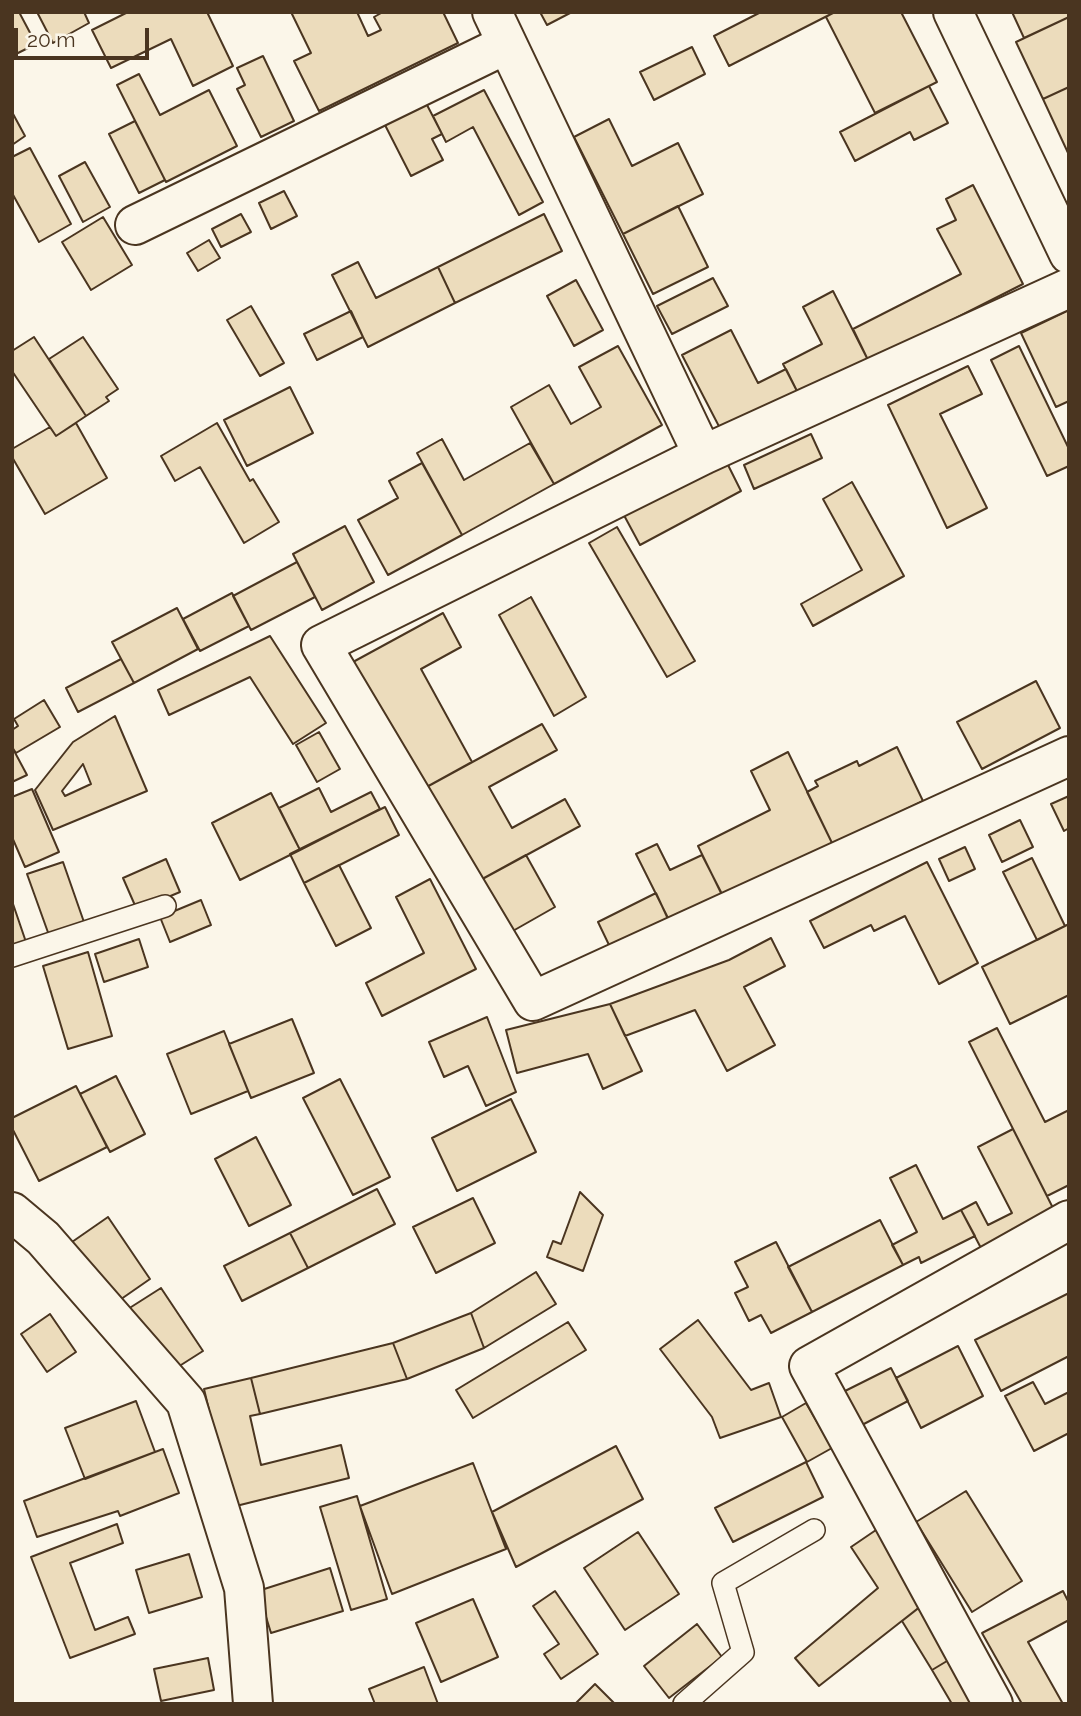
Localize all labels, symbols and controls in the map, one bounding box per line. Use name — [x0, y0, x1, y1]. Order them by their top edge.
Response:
scale bar — [18, 14, 152, 58]
text: 20 m — [27, 27, 75, 52]

